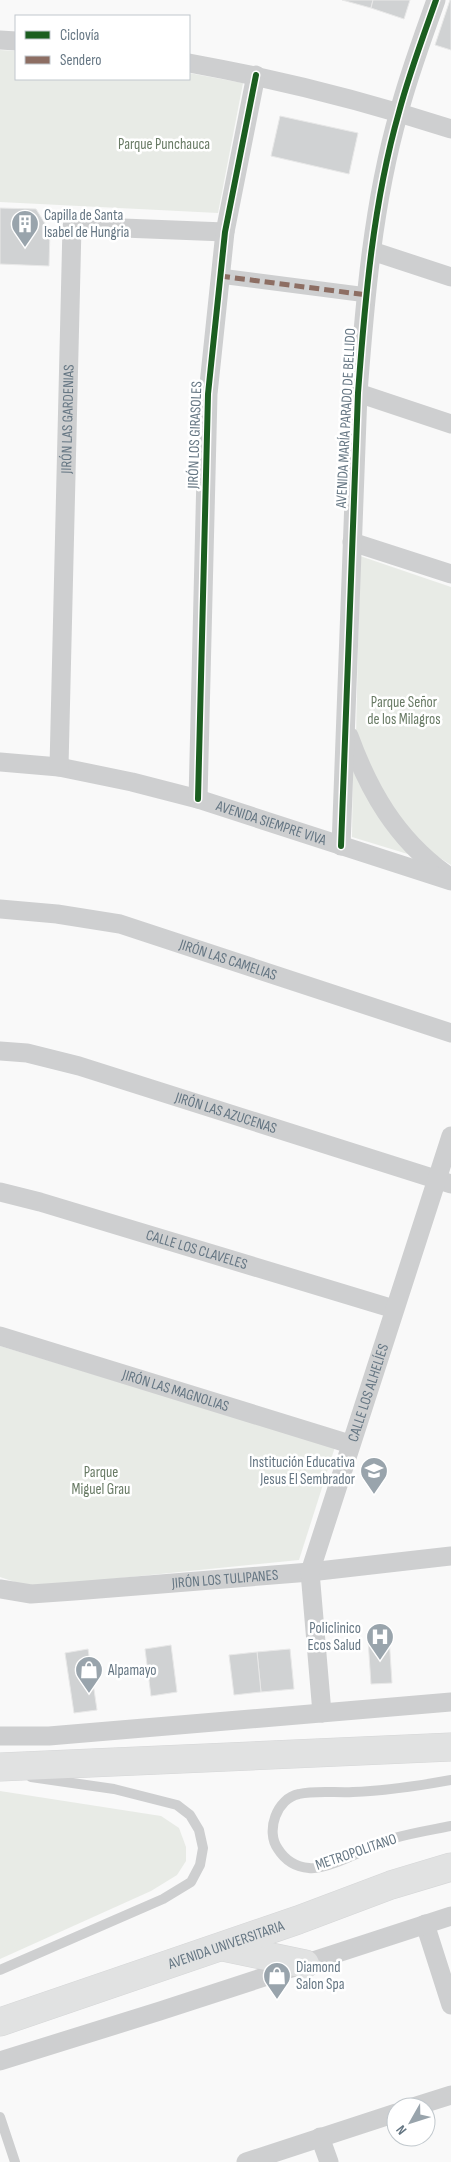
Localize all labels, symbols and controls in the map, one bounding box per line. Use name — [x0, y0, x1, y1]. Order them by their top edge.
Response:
legend — [15, 15, 190, 80]
text: Ciclovía — [60, 26, 100, 45]
text: Sendero — [60, 51, 101, 70]
park label: Parque Punchauca — [118, 135, 210, 154]
place label: Capilla de Santa Isabel de Hungria — [44, 206, 130, 242]
building icon: Capilla de Santa Isabel de Hungria — [10, 209, 40, 248]
street label: AVENIDA MARÍA PARADO DE BELLIDO — [332, 328, 360, 509]
street label: JIRÓN LAS GARDENIAS — [57, 364, 78, 475]
street label: JIRÓN LOS GIRASOLES — [184, 381, 206, 490]
park label: Parque Señor de los Milagros — [367, 693, 441, 729]
street label: AVENIDA SIEMPRE VIVA — [213, 796, 329, 850]
street label: JIRÓN LAS CAMELIAS — [176, 934, 279, 985]
street label: JIRÓN LAS AZUCENAS — [172, 1087, 279, 1138]
street label: CALLE LOS CLAVELES — [144, 1225, 250, 1274]
street label: CALLE LOS ALHELÍES — [343, 1341, 393, 1444]
street label: JIRÓN LAS MAGNOLIAS — [119, 1365, 231, 1416]
place label: Institución Educativa Jesus El Sembrador — [249, 1453, 356, 1489]
school or university icon: Institución Educativa Jesus El Sembrador — [359, 1456, 389, 1495]
park label: Parque Miguel Grau — [72, 1463, 130, 1499]
street label: JIRÓN LOS TULIPANES — [170, 1565, 279, 1593]
place label: Policlinico Ecos Salud — [307, 1619, 361, 1655]
hospital icon: Policlinico Ecos Salud — [365, 1622, 395, 1661]
shop icon: Alpamayo — [74, 1655, 104, 1694]
place label: Alpamayo — [107, 1661, 157, 1680]
street label: METROPOLITANO — [313, 1829, 399, 1875]
street label: AVENIDA UNIVERSITARIA — [165, 1916, 287, 1974]
place label: Diamond Salon Spa — [296, 1958, 345, 1994]
shop icon: Diamond Salon Spa — [262, 1961, 292, 2000]
north arrow — [386, 2097, 436, 2147]
text: N — [392, 2122, 410, 2138]

